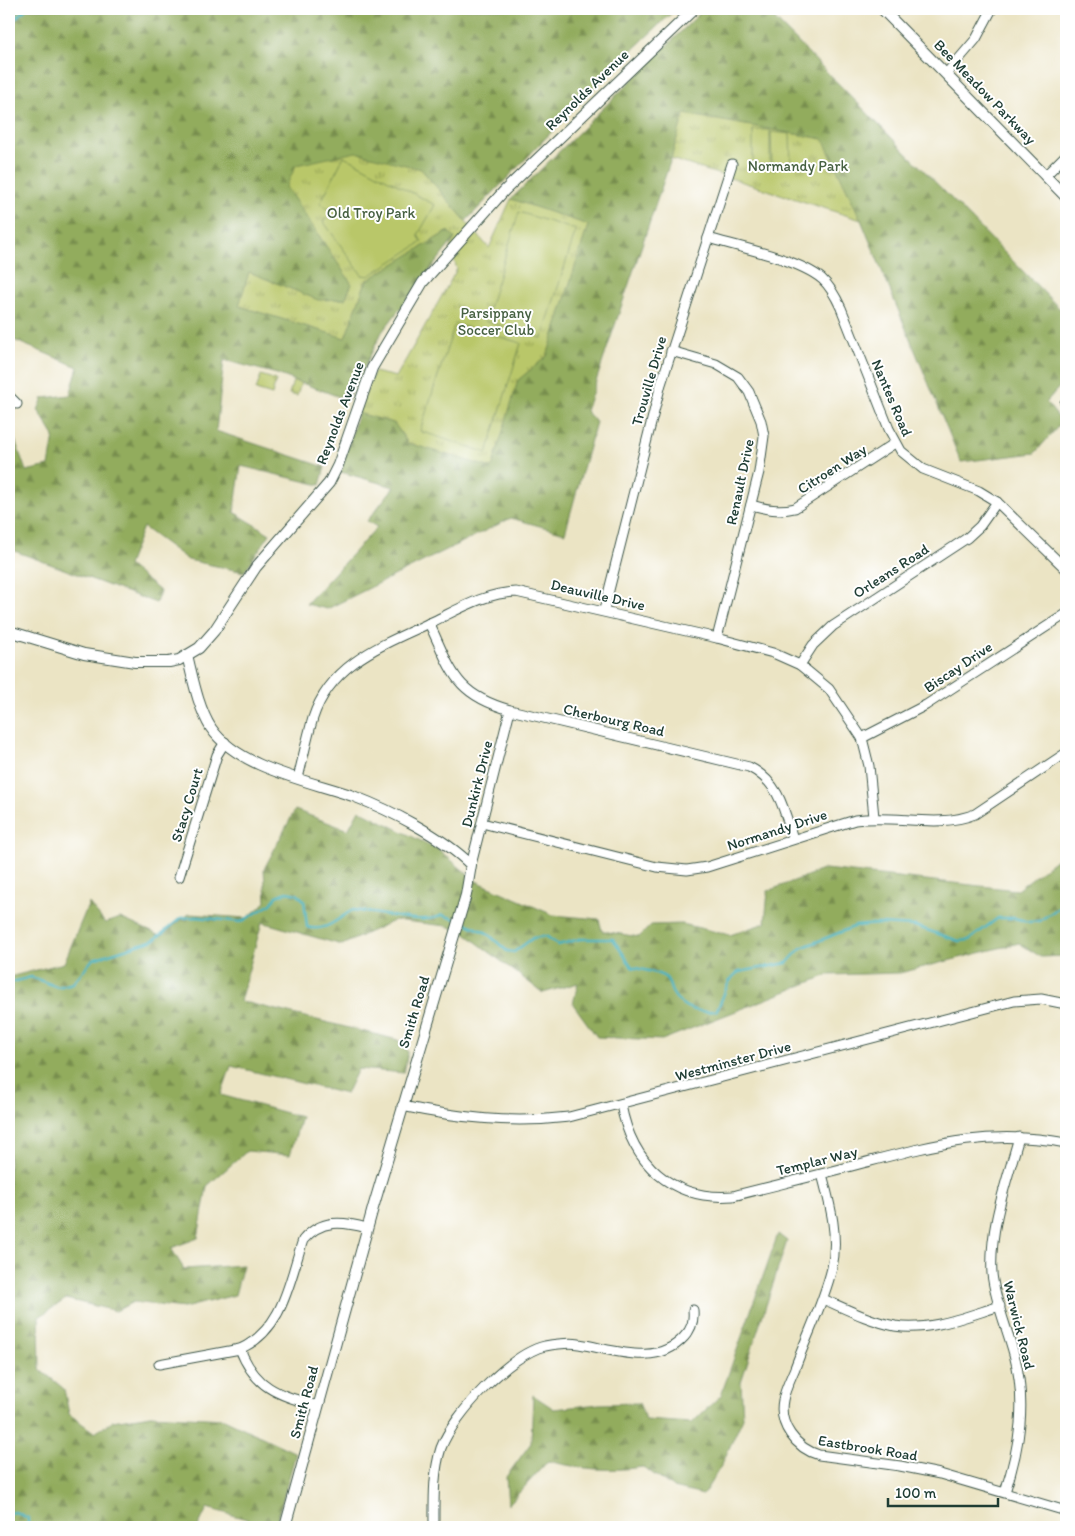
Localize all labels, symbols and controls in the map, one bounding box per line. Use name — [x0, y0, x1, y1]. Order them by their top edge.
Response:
street label: Bee Meadow Parkway — [930, 36, 1040, 148]
street label: Reynolds Avenue — [542, 46, 632, 134]
park label: Normandy Park — [748, 157, 848, 175]
park label: Old Troy Park — [327, 204, 415, 222]
park label: Parsippany Soccer Club — [458, 304, 534, 339]
street label: Trouville Drive — [628, 334, 670, 428]
street label: Nantes Road — [868, 357, 917, 440]
street label: Reynolds Avenue — [312, 359, 368, 467]
street label: Renault Drive — [722, 437, 758, 527]
street label: Citroen Way — [794, 440, 870, 498]
street label: Orleans Road — [850, 540, 932, 602]
street label: Deauville Drive — [549, 575, 647, 615]
street label: Biscay Drive — [920, 638, 996, 696]
street label: Cherbourg Road — [562, 700, 666, 740]
street label: Dunkirk Drive — [458, 739, 496, 829]
street label: Stacy Court — [167, 765, 207, 844]
street label: Normandy Drive — [725, 805, 829, 855]
street label: Smith Road — [394, 973, 434, 1050]
street label: Westminster Drive — [673, 1037, 793, 1085]
street label: Templar Way — [775, 1142, 859, 1180]
street label: Warwick Road — [999, 1279, 1039, 1371]
street label: Smith Road — [286, 1363, 323, 1440]
street label: Eastbrook Road — [817, 1431, 919, 1465]
scale bar — [888, 1476, 998, 1508]
text: 100 m — [895, 1484, 937, 1502]

